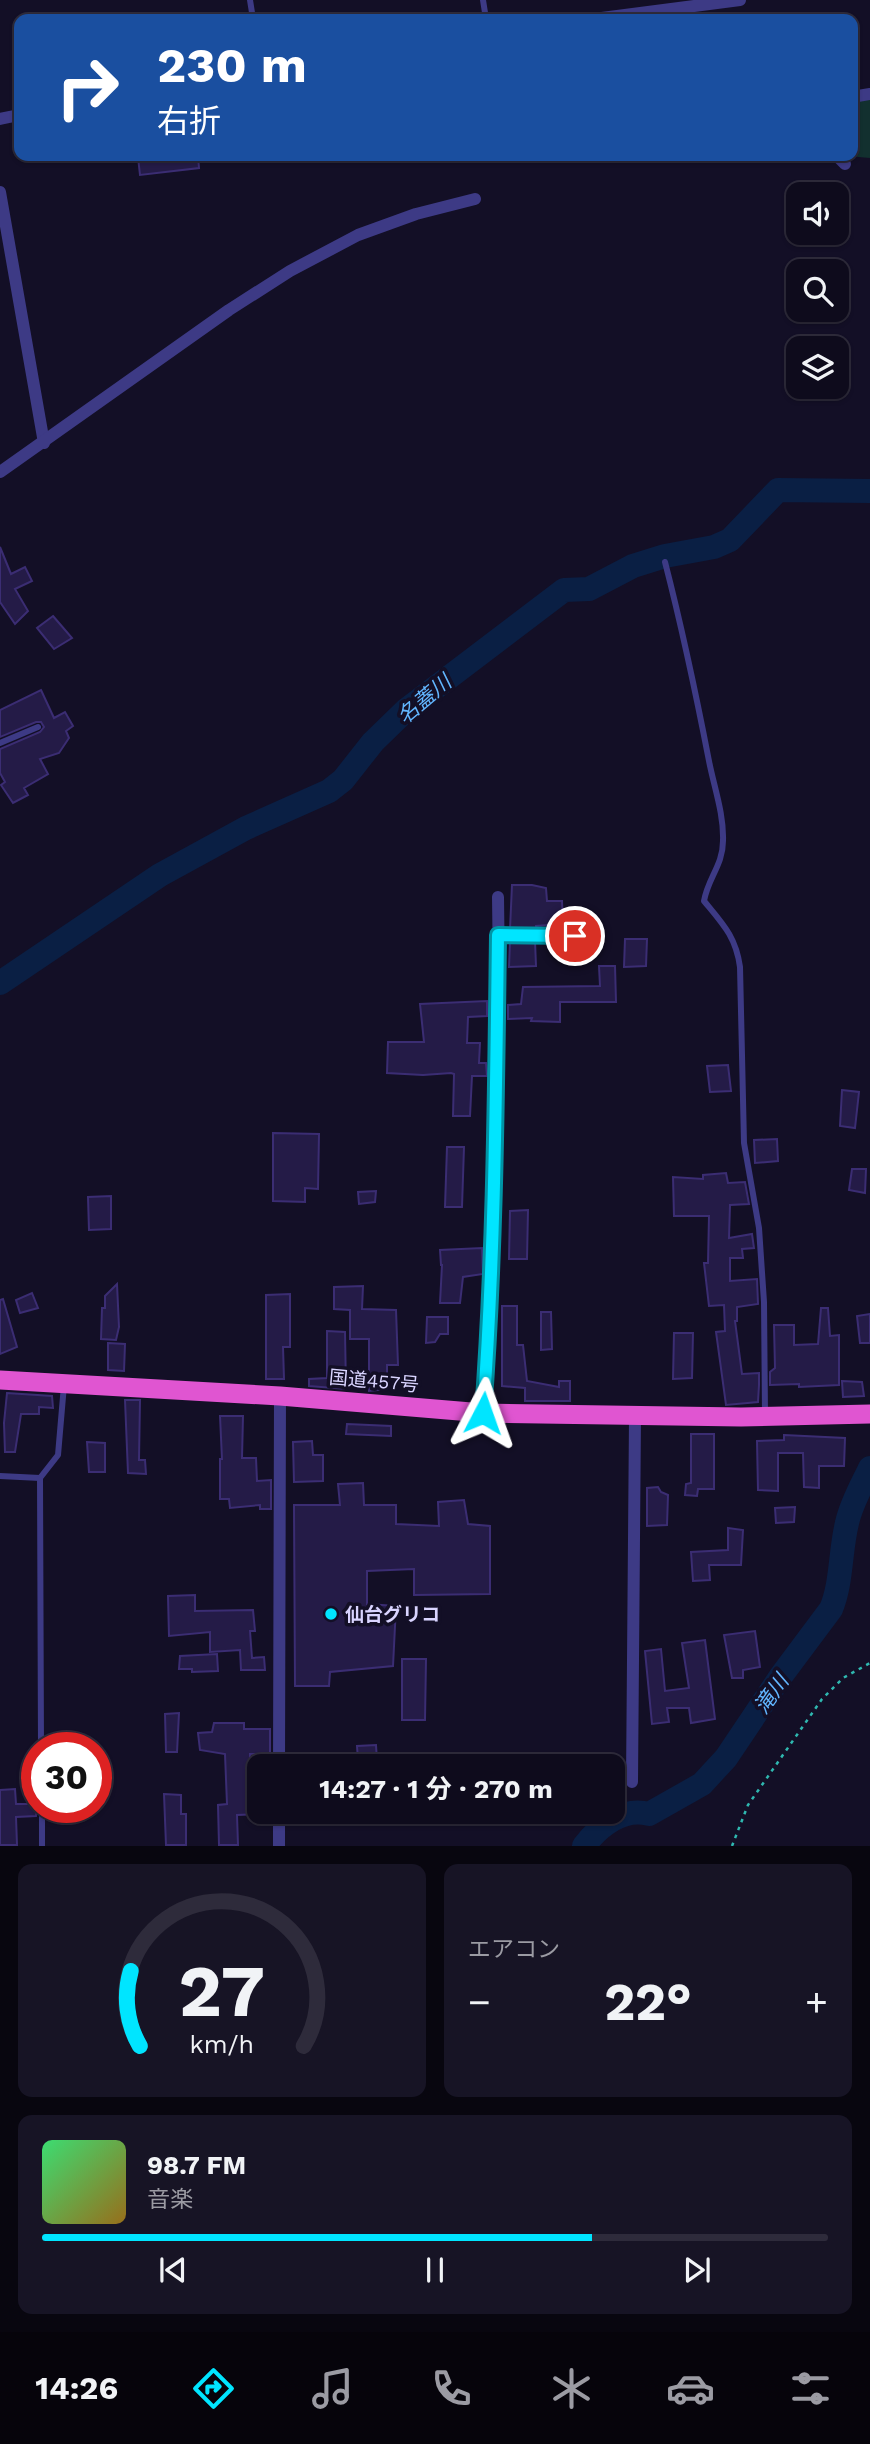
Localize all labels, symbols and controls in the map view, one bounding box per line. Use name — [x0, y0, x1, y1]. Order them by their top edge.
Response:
text: 230 m — [157, 36, 307, 94]
icon: right — [42, 42, 133, 133]
text: 右折 — [157, 102, 221, 140]
map controls — [786, 182, 849, 399]
button: sound — [786, 182, 849, 245]
button: search — [786, 259, 849, 322]
button: layers — [786, 336, 849, 399]
water label: 名蓋川 — [392, 668, 458, 729]
pin — [545, 906, 605, 966]
icon: arrive — [556, 917, 594, 955]
street label: 国道457号 — [328, 1366, 420, 1396]
position arrow — [446, 1376, 520, 1450]
place label: 仙台グリコ — [345, 1603, 440, 1626]
marker: 仙台グリコ — [323, 1606, 339, 1622]
water label: 滝川 — [749, 1668, 794, 1718]
speed limit sign: 30 — [21, 1732, 112, 1823]
text: 14:27 · 1 分 · 270 m — [319, 1774, 553, 1804]
text: エアコン — [468, 1936, 560, 1963]
text: 27 — [179, 1949, 265, 2035]
text: 22° — [604, 1972, 692, 2033]
text: − — [468, 1980, 491, 2024]
text: + — [805, 1980, 828, 2024]
text: km/h — [190, 2030, 254, 2059]
text: 98.7 FM — [147, 2150, 246, 2180]
text: 音楽 — [147, 2186, 193, 2213]
icon: previous — [154, 2251, 192, 2289]
icon: pause — [416, 2251, 454, 2289]
icon: next — [678, 2251, 716, 2289]
icon: directions — [189, 2364, 238, 2413]
icon: music — [308, 2364, 357, 2413]
icon: phone — [427, 2364, 476, 2413]
icon: climate — [547, 2364, 596, 2413]
icon: car — [666, 2364, 715, 2413]
icon: filters — [786, 2364, 835, 2413]
text: 14:26 — [35, 2369, 118, 2407]

